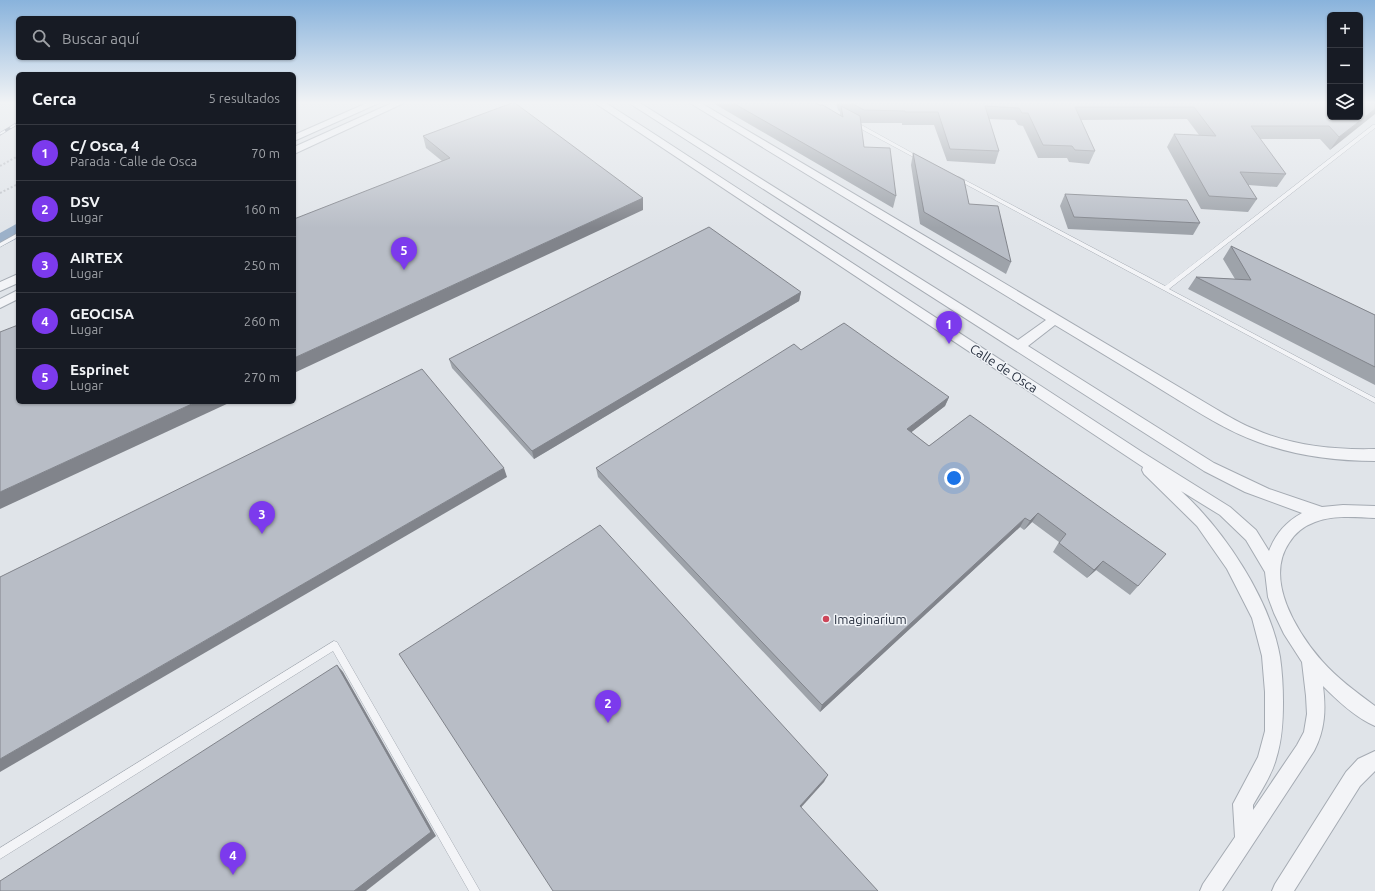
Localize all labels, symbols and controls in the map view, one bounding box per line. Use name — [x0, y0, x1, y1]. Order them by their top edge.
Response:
map controls — [1327, 12, 1363, 120]
button: + — [1327, 12, 1363, 48]
search box — [16, 16, 296, 60]
icon: search — [30, 27, 52, 49]
text: Buscar aquí — [62, 30, 139, 47]
button: − — [1327, 48, 1363, 84]
button: layers — [1327, 84, 1363, 120]
text: Cerca — [32, 89, 77, 108]
text: 5 resultados — [209, 91, 280, 105]
text: C/ Osca, 4 — [70, 137, 139, 154]
text: 1 — [41, 146, 49, 160]
text: 70 m — [251, 146, 280, 160]
text: Parada · Calle de Osca — [70, 154, 197, 168]
text: DSV — [70, 193, 100, 210]
text: 2 — [41, 202, 49, 216]
text: 160 m — [244, 202, 280, 216]
text: Lugar — [70, 210, 103, 224]
pin: 5 — [391, 237, 417, 270]
text: AIRTEX — [70, 249, 123, 266]
text: 3 — [41, 258, 49, 272]
text: 250 m — [244, 258, 280, 272]
text: Lugar — [70, 266, 103, 280]
text: GEOCISA — [70, 305, 134, 322]
pin: 1 — [936, 311, 962, 344]
text: 4 — [41, 314, 49, 328]
text: 260 m — [244, 314, 280, 328]
text: Lugar — [70, 322, 103, 336]
street label: Calle de Osca — [968, 341, 1040, 395]
text: Esprinet — [70, 361, 129, 378]
text: 5 — [41, 370, 49, 384]
text: 270 m — [244, 370, 280, 384]
text: Lugar — [70, 378, 103, 392]
your location — [944, 468, 964, 488]
pin: 3 — [249, 501, 275, 534]
place label: Imaginarium — [834, 612, 907, 626]
marker: Imaginarium — [821, 614, 831, 624]
pin: 2 — [595, 690, 621, 723]
pin: 4 — [220, 842, 246, 875]

